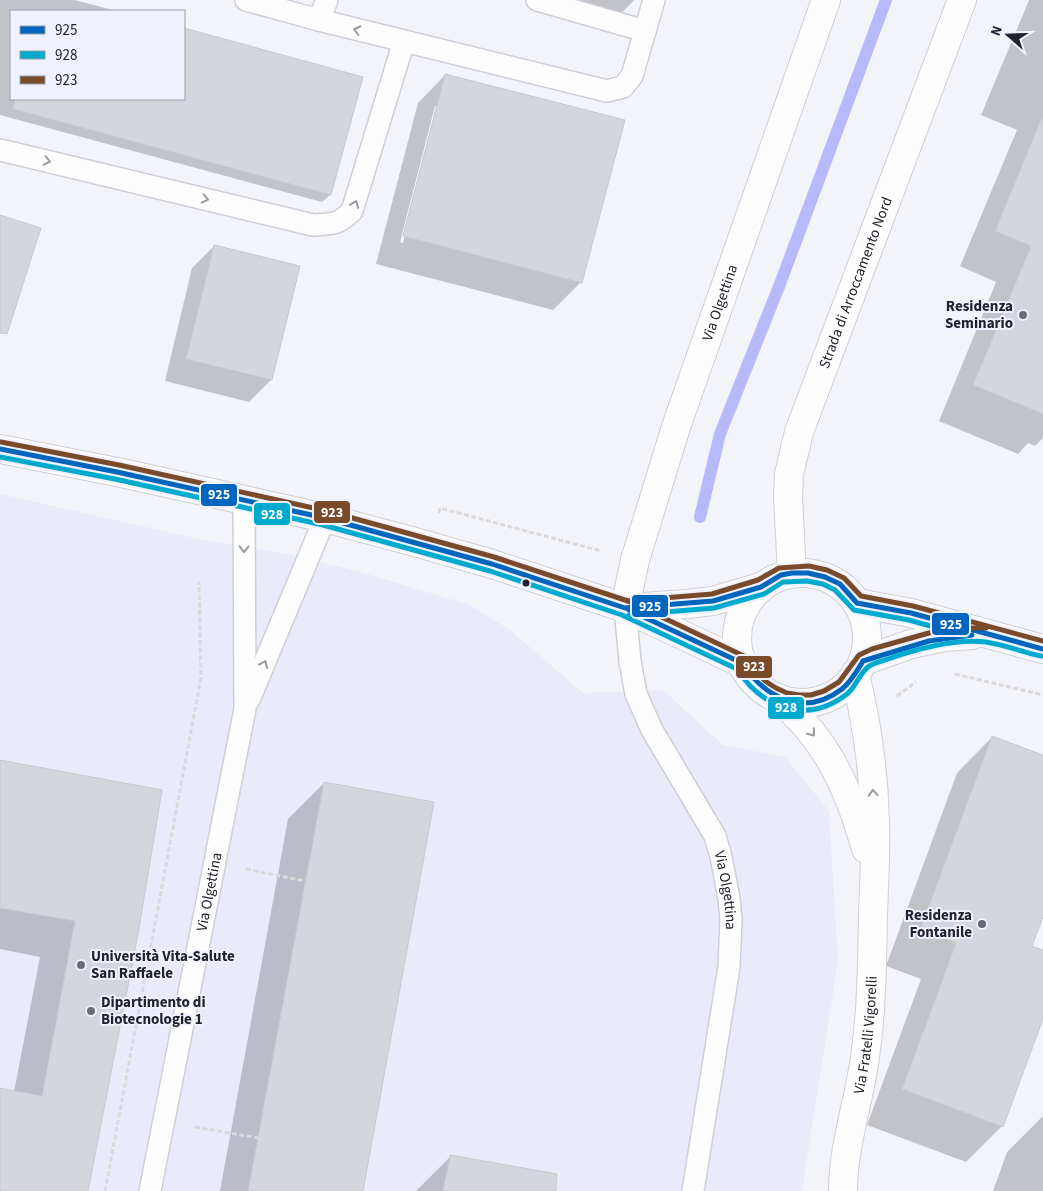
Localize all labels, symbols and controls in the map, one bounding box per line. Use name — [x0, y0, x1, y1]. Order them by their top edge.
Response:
legend — [10, 10, 185, 100]
north arrow — [983, 10, 1033, 60]
text: 925 — [55, 20, 77, 41]
text: N — [986, 23, 1008, 39]
one-way arrow — [353, 25, 361, 35]
text: 928 — [55, 45, 77, 66]
text: 923 — [55, 70, 77, 91]
one-way arrow — [43, 155, 52, 166]
one-way arrow — [201, 193, 210, 204]
street label: Strada di Arroccamento Nord — [814, 194, 898, 372]
one-way arrow — [349, 200, 359, 209]
street label: Via Olgettina — [697, 262, 743, 344]
place label: Residenza Seminario — [945, 296, 1013, 334]
marker: Residenza Seminario — [1017, 309, 1029, 321]
line badge: 925 — [200, 483, 238, 507]
text: 925 — [208, 485, 230, 505]
line badge: 923 — [313, 500, 351, 524]
line badge: 928 — [253, 502, 291, 526]
text: 923 — [321, 503, 343, 523]
text: 928 — [261, 505, 283, 525]
one-way arrow — [239, 545, 249, 553]
unlabelled marker — [521, 578, 531, 588]
line badge: 925 — [631, 594, 669, 618]
text: 925 — [639, 597, 661, 617]
line badge: 925 — [931, 612, 970, 636]
text: 925 — [940, 615, 962, 635]
line badge: 923 — [735, 655, 773, 679]
text: 923 — [743, 657, 765, 677]
one-way arrow — [257, 660, 268, 669]
line badge: 928 — [767, 696, 805, 720]
text: 928 — [775, 698, 797, 718]
one-way arrow — [806, 727, 815, 737]
one-way arrow — [868, 789, 879, 797]
street label: Via Olgettina — [709, 848, 741, 930]
street label: Via Olgettina — [191, 851, 227, 933]
place label: Residenza Fontanile — [905, 905, 972, 943]
marker: Residenza Fontanile — [976, 918, 988, 930]
place label: Università Vita-Salute San Raffaele — [91, 946, 235, 984]
marker: Università Vita-Salute San Raffaele — [75, 959, 87, 971]
street label: Via Fratelli Vigorelli — [849, 976, 883, 1096]
place label: Dipartimento di Biotecnologie 1 — [101, 992, 206, 1030]
marker: Dipartimento di Biotecnologie 1 — [85, 1005, 97, 1017]

